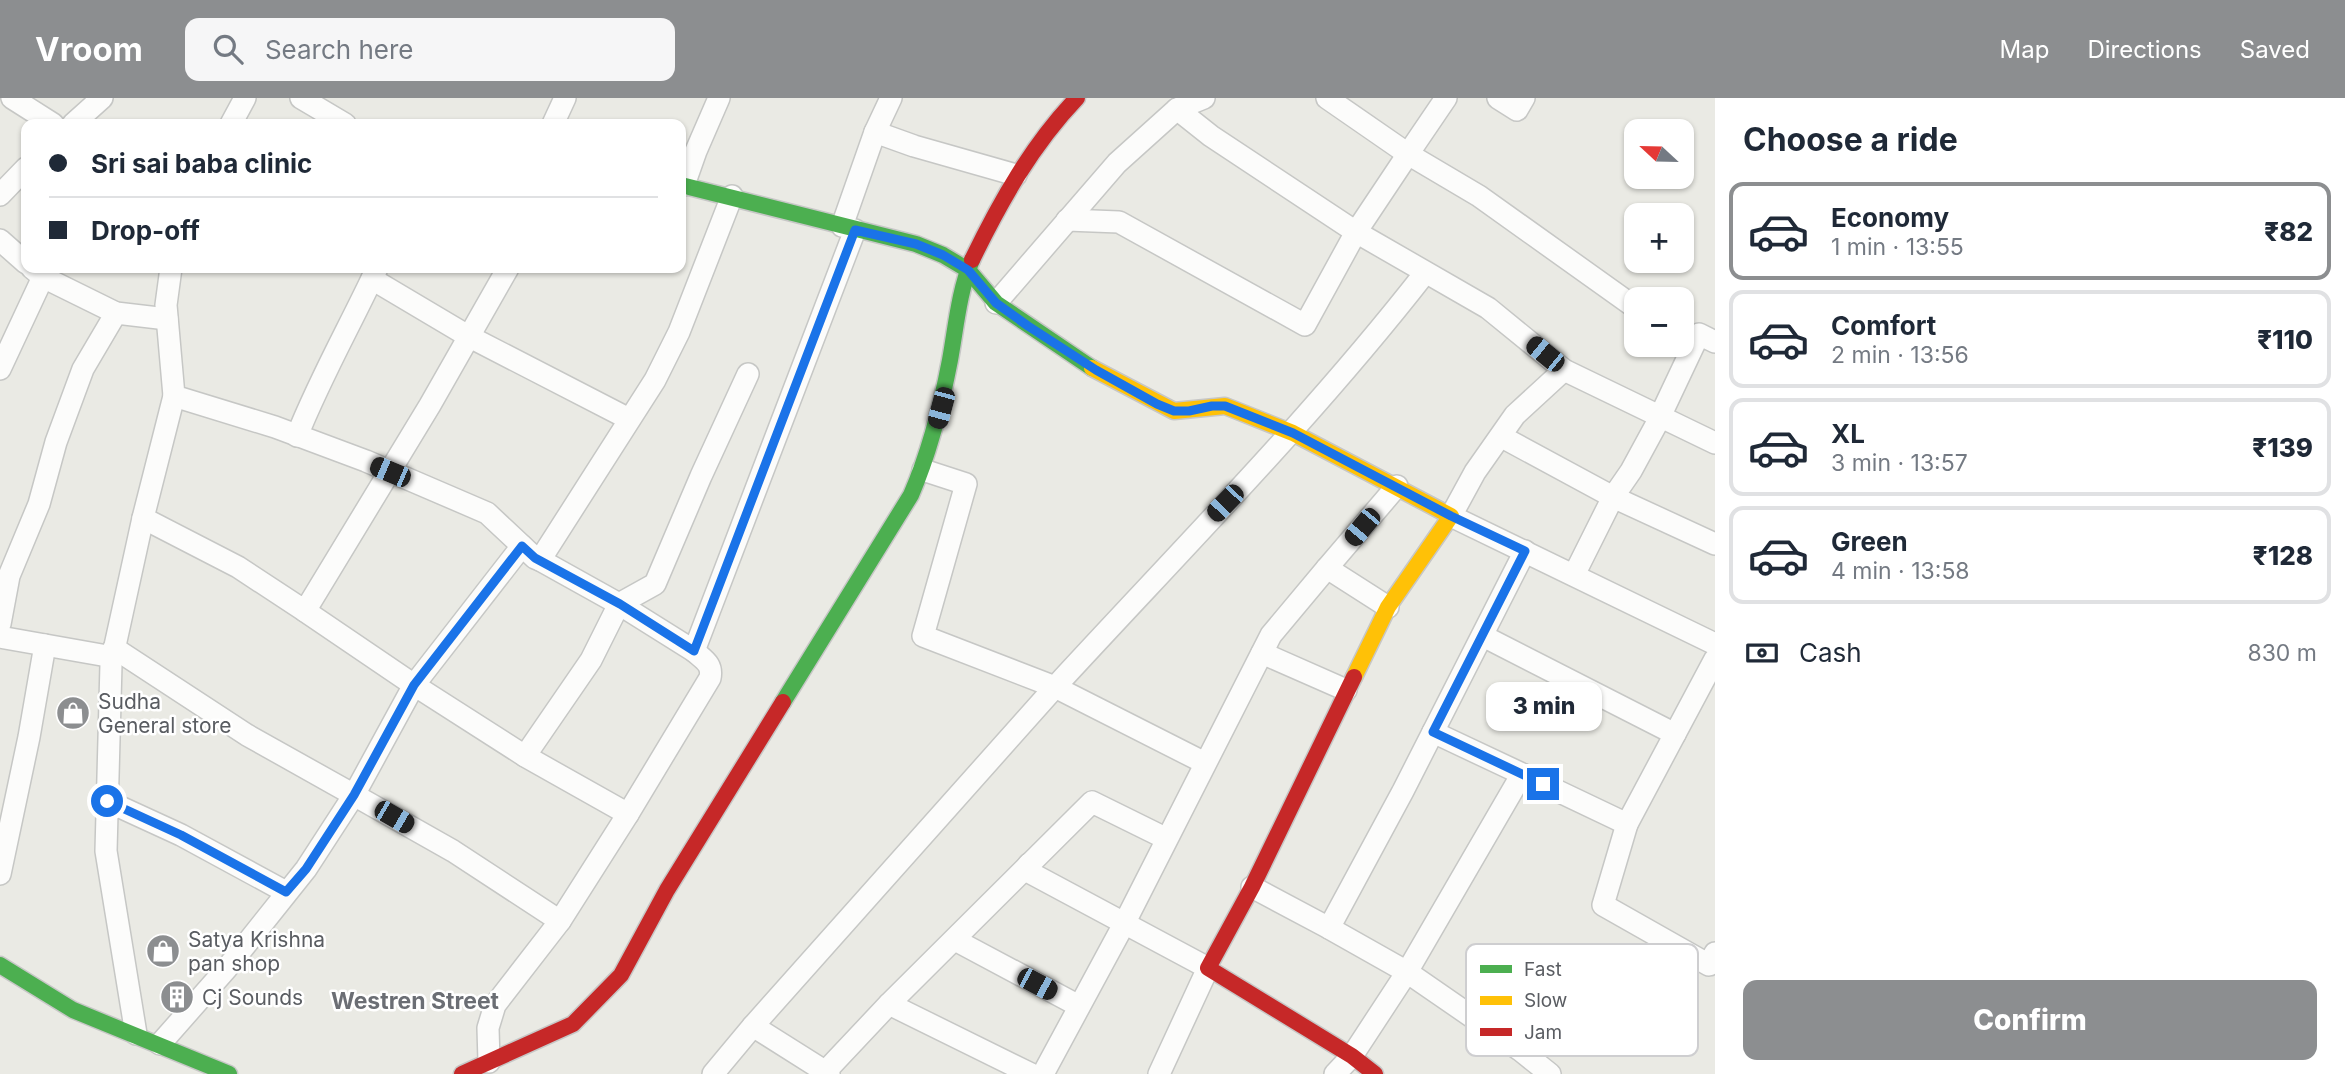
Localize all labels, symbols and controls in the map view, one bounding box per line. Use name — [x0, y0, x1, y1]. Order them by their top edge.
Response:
search box — [185, 18, 675, 81]
text: Vroom — [35, 29, 143, 69]
icon: search — [209, 30, 247, 68]
text: Search here — [265, 34, 414, 65]
text: Map — [2000, 35, 2049, 64]
text: Directions — [2087, 35, 2202, 64]
text: Saved — [2240, 35, 2310, 64]
north arrow — [1624, 119, 1694, 189]
map controls — [1624, 119, 1694, 357]
text: Choose a ride — [1743, 120, 1958, 159]
text: Sri sai baba clinic — [91, 148, 312, 179]
icon: car — [1747, 200, 1810, 263]
text: Economy — [1831, 202, 1949, 233]
button: + — [1624, 203, 1694, 273]
text: Drop-off — [91, 215, 200, 246]
text: ₹82 — [2264, 216, 2313, 247]
text: 1 min · 13:55 — [1831, 233, 1964, 261]
button: − — [1624, 287, 1694, 357]
icon: car — [1747, 308, 1810, 371]
text: Comfort — [1831, 310, 1936, 341]
text: ₹110 — [2257, 324, 2313, 355]
car — [1523, 333, 1568, 375]
text: 2 min · 13:56 — [1831, 341, 1969, 369]
car — [926, 385, 957, 431]
icon: car — [1747, 416, 1810, 479]
text: XL — [1831, 418, 1865, 449]
text: ₹139 — [2252, 432, 2313, 463]
text: 3 min · 13:57 — [1831, 449, 1968, 477]
car — [367, 454, 414, 490]
car — [1203, 481, 1248, 525]
car — [1341, 504, 1384, 550]
icon: car — [1747, 524, 1810, 587]
text: Green — [1831, 526, 1908, 557]
text: ₹128 — [2253, 540, 2313, 571]
text: 4 min · 13:58 — [1831, 557, 1970, 585]
icon: cash — [1743, 634, 1781, 672]
text: Cash — [1799, 637, 1862, 668]
text: 830 m — [2247, 639, 2317, 667]
callout: 3 min — [1485, 682, 1601, 732]
place label: Sudha General store — [98, 689, 231, 738]
text: 3 min — [1513, 692, 1575, 720]
shop icon: Sudha General store — [54, 694, 92, 732]
route end — [1527, 768, 1559, 800]
route start — [91, 785, 123, 817]
car — [371, 797, 418, 837]
place label: Satya Krishna pan shop — [188, 927, 325, 976]
shop icon: Satya Krishna pan shop — [144, 932, 182, 970]
legend — [1466, 944, 1698, 1056]
text: Fast — [1524, 958, 1562, 981]
car — [1014, 965, 1061, 1003]
building icon: Cj Sounds — [158, 978, 196, 1016]
button: Confirm — [1743, 980, 2317, 1060]
place label: Cj Sounds — [202, 985, 303, 1010]
district label: Westren Street — [331, 987, 500, 1015]
text: Slow — [1524, 989, 1567, 1012]
text: Jam — [1524, 1021, 1562, 1044]

